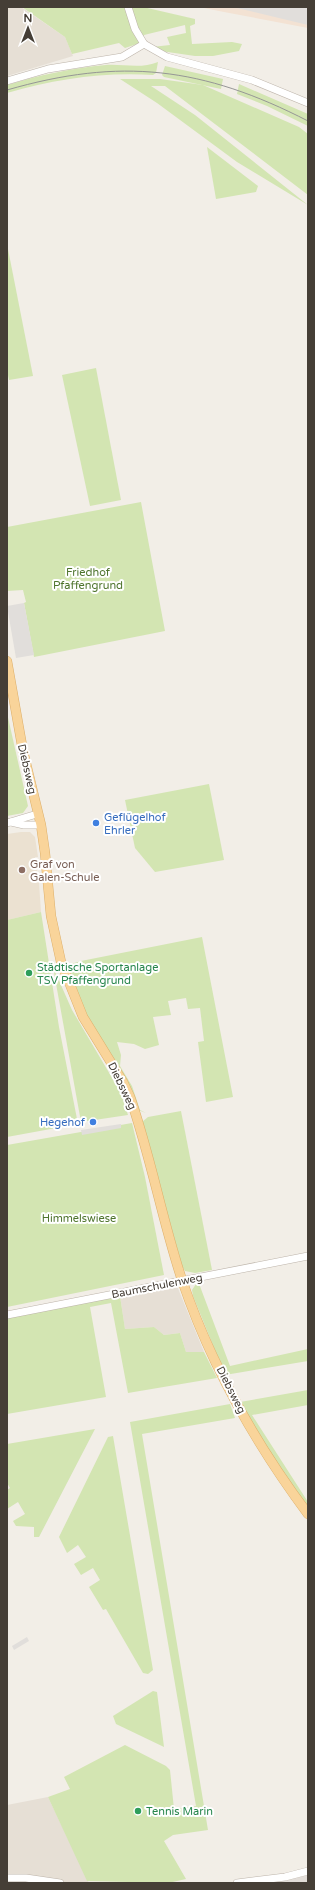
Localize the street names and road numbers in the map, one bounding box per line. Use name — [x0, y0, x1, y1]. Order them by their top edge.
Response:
street label: Diebsweg — [15, 743, 39, 795]
street label: Diebsweg — [105, 1060, 139, 1112]
street label: Baumschulenweg — [110, 1271, 204, 1301]
street label: Diebsweg — [214, 1364, 248, 1416]

